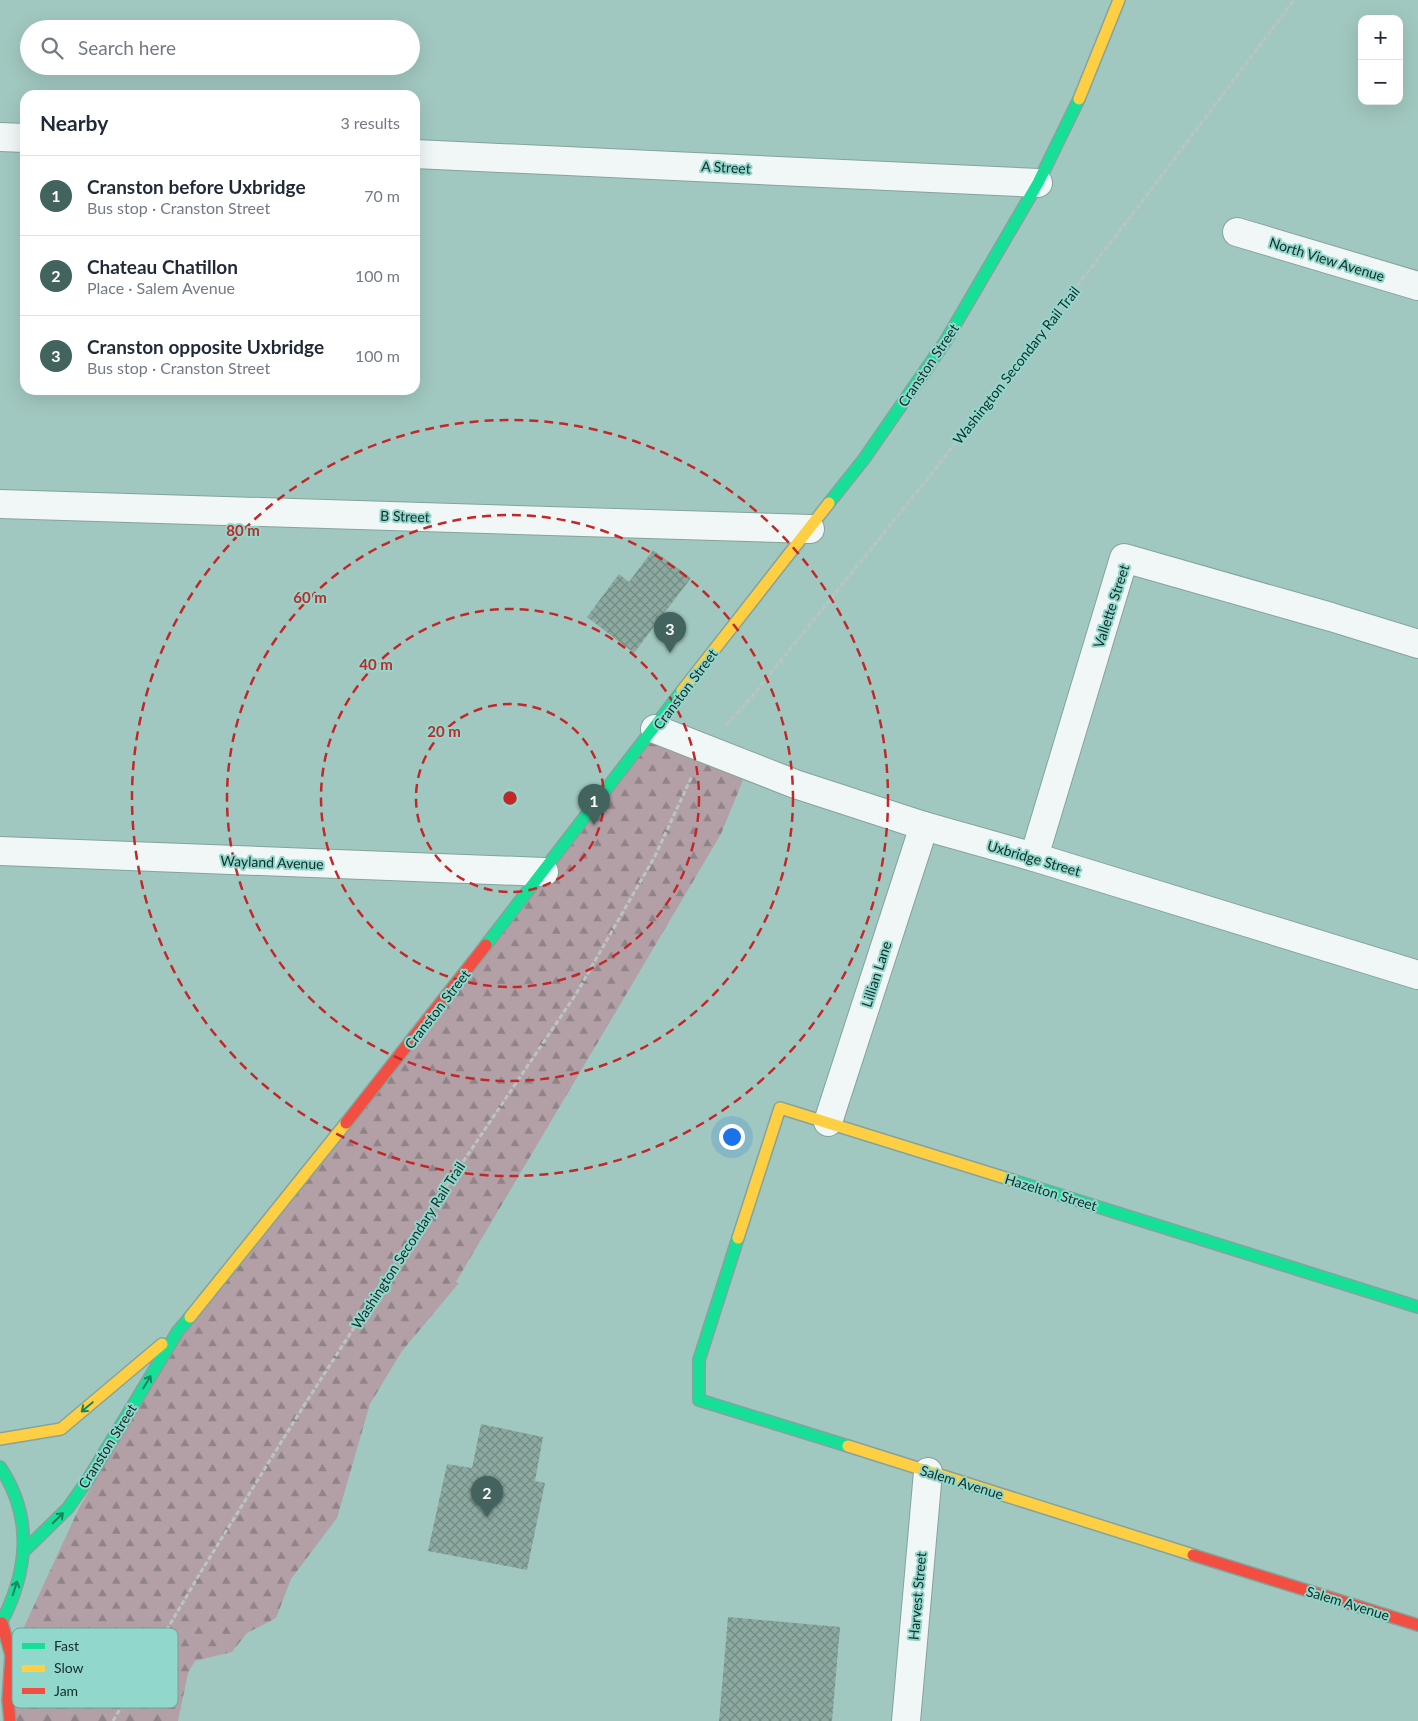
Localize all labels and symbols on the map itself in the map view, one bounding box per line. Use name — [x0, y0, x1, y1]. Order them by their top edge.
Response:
street label: A Street — [701, 157, 751, 177]
street label: North View Avenue — [1267, 233, 1387, 285]
street label: Washington Secondary Rail Trail — [949, 283, 1083, 447]
street label: Cranston Street — [894, 320, 962, 410]
street label: B Street — [380, 507, 430, 525]
text: 80 m — [226, 521, 260, 539]
street label: Vallette Street — [1090, 562, 1132, 650]
text: 60 m — [293, 588, 327, 606]
pin: 3 — [654, 612, 686, 653]
street label: Cranston Street — [649, 645, 721, 733]
text: 40 m — [359, 655, 393, 673]
text: 20 m — [427, 722, 461, 740]
pin: 1 — [578, 784, 610, 825]
centre of rings — [501, 789, 519, 807]
street label: Uxbridge Street — [985, 837, 1083, 879]
street label: Wayland Avenue — [220, 852, 324, 872]
street label: Lillian Lane — [857, 939, 895, 1009]
street label: Cranston Street — [401, 966, 473, 1052]
your location — [719, 1124, 745, 1150]
street label: Washington Secondary Rail Trail — [348, 1158, 468, 1332]
street label: Hazelton Street — [1003, 1170, 1099, 1214]
one-way arrow — [142, 1376, 152, 1390]
street label: Cranston Street — [74, 1401, 140, 1491]
one-way arrow — [81, 1401, 94, 1412]
street label: Salem Avenue — [918, 1461, 1006, 1503]
pin: 2 — [471, 1476, 503, 1517]
one-way arrow — [52, 1512, 64, 1524]
street label: Harvest Street — [905, 1551, 929, 1641]
one-way arrow — [11, 1581, 20, 1596]
street label: Salem Avenue — [1304, 1582, 1392, 1624]
legend — [12, 1628, 178, 1708]
text: Fast — [54, 1637, 79, 1654]
text: Slow — [54, 1659, 84, 1676]
text: Jam — [54, 1682, 78, 1699]

